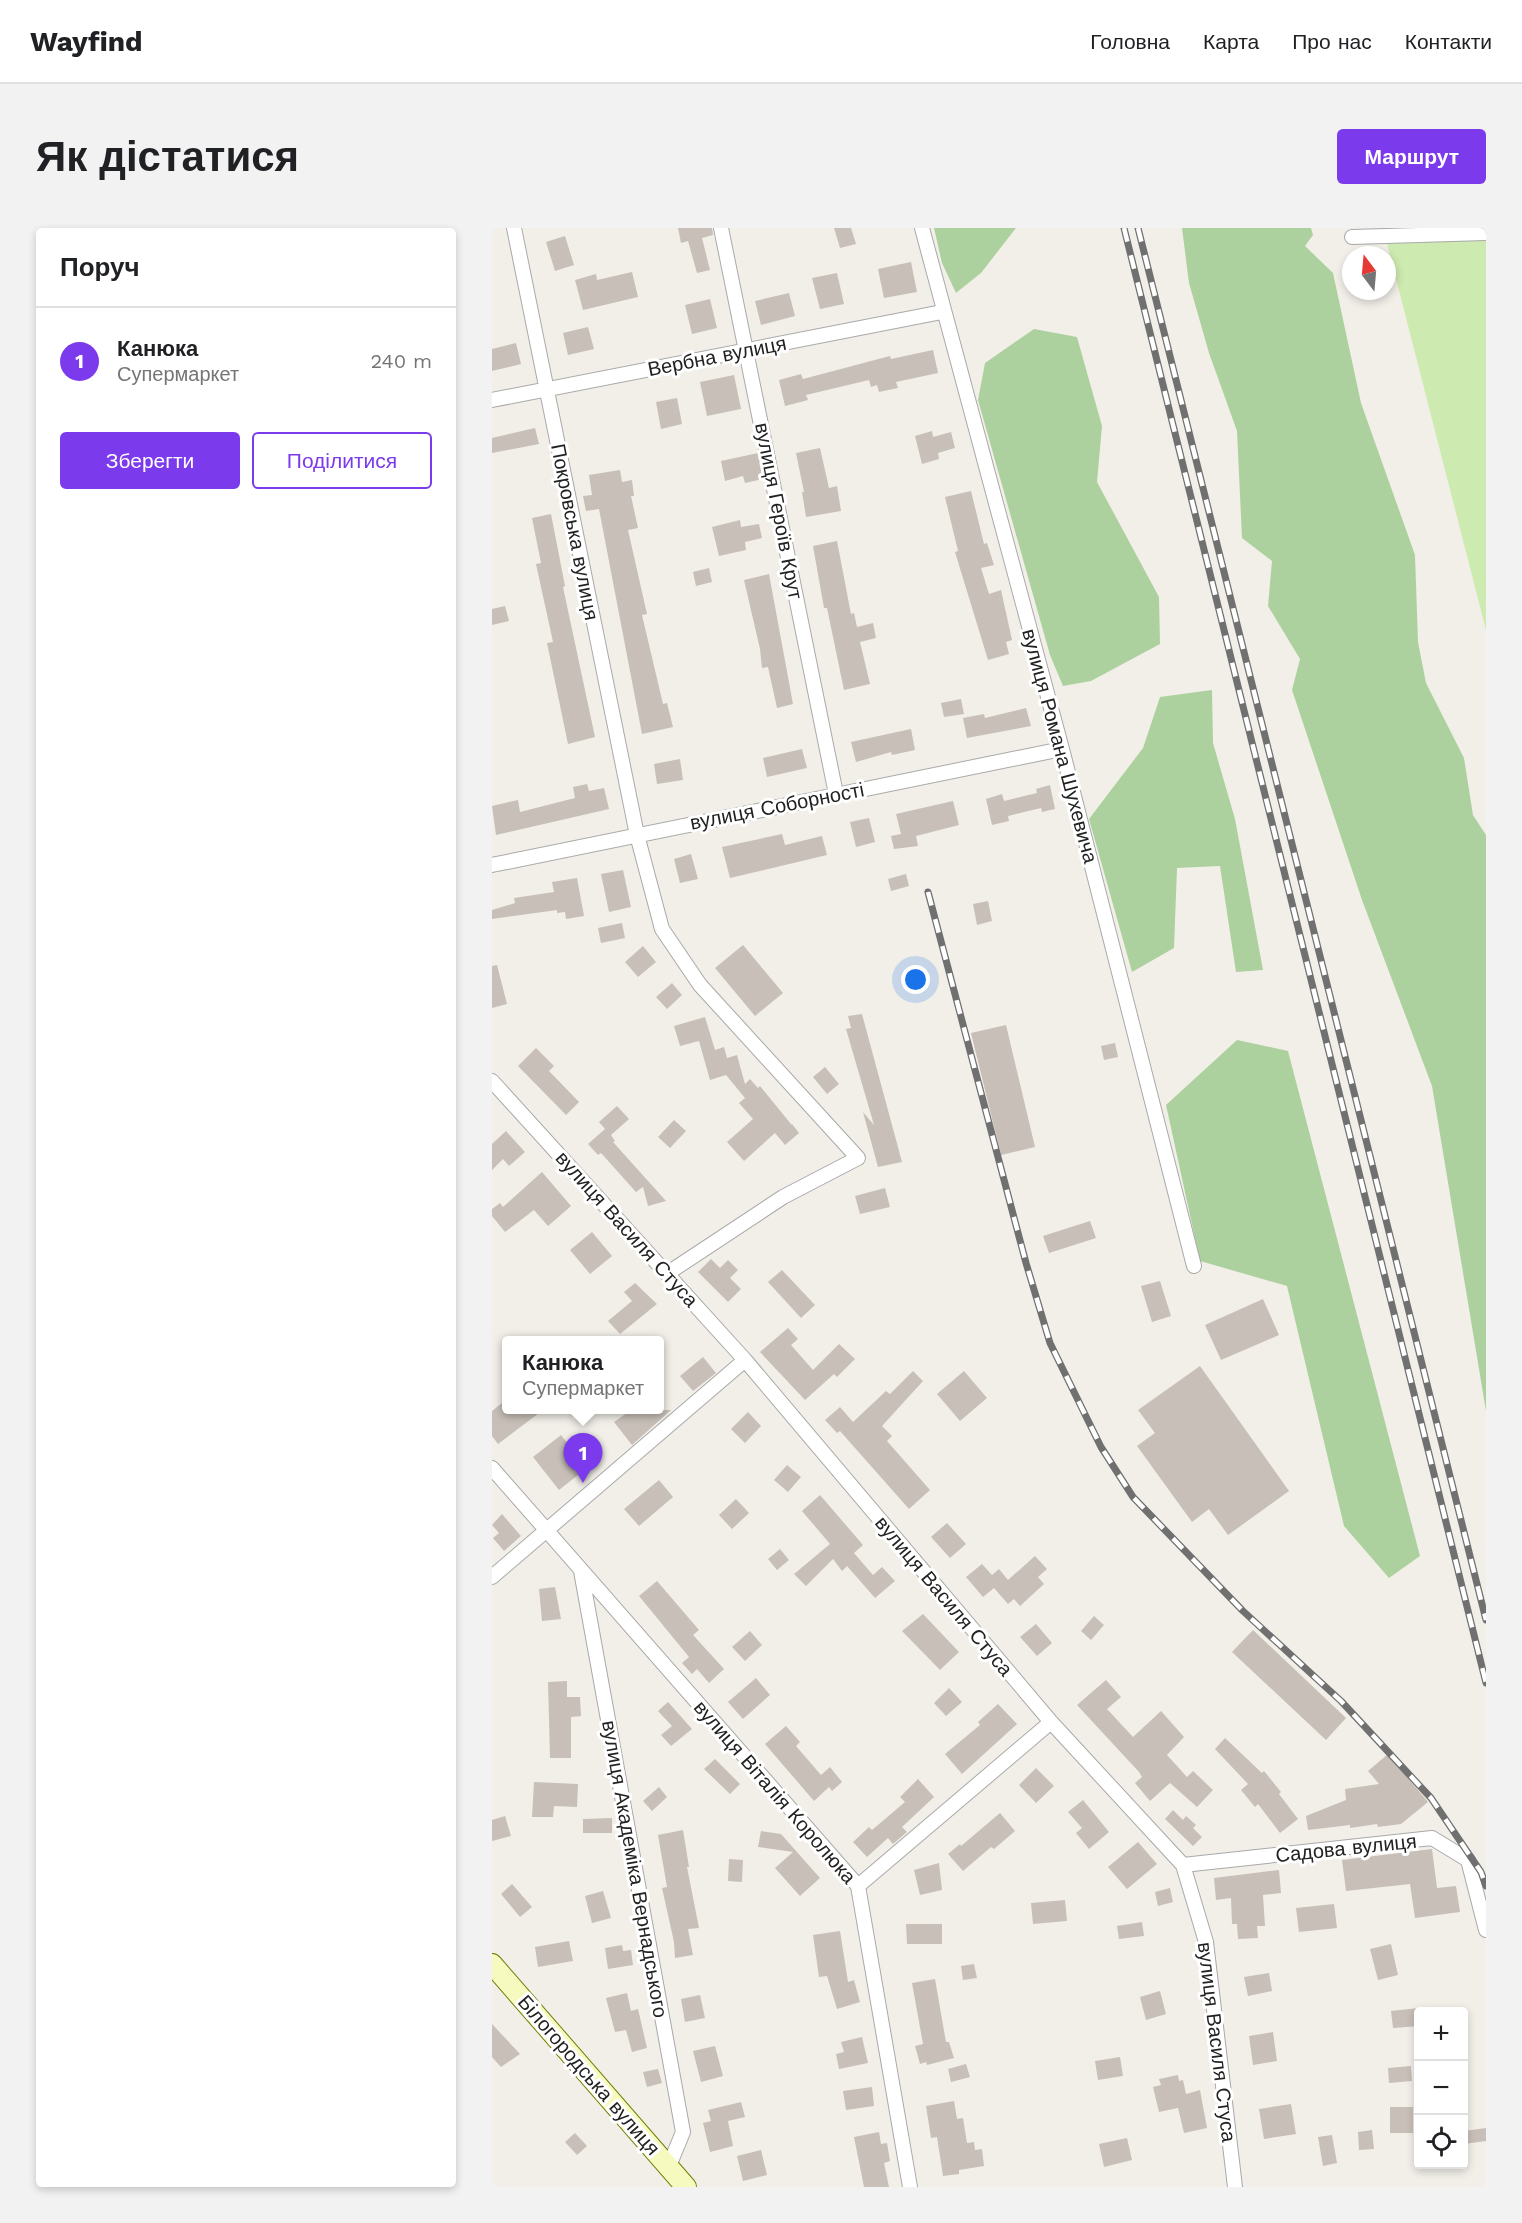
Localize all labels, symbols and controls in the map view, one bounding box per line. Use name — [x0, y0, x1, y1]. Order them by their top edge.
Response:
text: Wayfind — [30, 25, 143, 58]
text: Головна — [1090, 29, 1170, 54]
text: Карта — [1203, 29, 1259, 54]
text: Про нас — [1292, 29, 1372, 54]
text: Контакти — [1405, 29, 1492, 54]
button: Маршрут — [1337, 129, 1486, 184]
text: Як дістатися — [36, 132, 299, 181]
north arrow — [1342, 246, 1396, 300]
text: Поруч — [60, 252, 140, 282]
street label: Вербна вулиця — [646, 331, 788, 381]
text: Канюка — [117, 336, 198, 361]
text: 1 — [75, 349, 84, 373]
text: 240 m — [370, 349, 432, 373]
text: Супермаркет — [117, 362, 239, 386]
street label: вулиця Героїв Крут — [750, 421, 808, 601]
button: Зберегти — [60, 432, 240, 489]
button: Поділитися — [252, 432, 432, 489]
street label: Покровська вулиця — [546, 442, 604, 622]
street label: вулиця Романа Шухевича — [1017, 626, 1103, 867]
street label: вулиця Соборності — [688, 777, 866, 835]
your location — [901, 965, 930, 994]
street label: вулиця Василя Стуса — [551, 1146, 704, 1313]
popup — [502, 1336, 664, 1414]
text: Канюка — [522, 1350, 603, 1375]
text: Супермаркет — [522, 1376, 644, 1400]
pin: 1 — [564, 1434, 602, 1483]
street label: вулиця Василя Стуса — [870, 1511, 1018, 1682]
street label: вулиця Віталія Королюка — [689, 1695, 862, 1889]
street label: вулиця Академіка Вернадського — [597, 1719, 673, 2019]
street label: Садова вулиця — [1274, 1829, 1418, 1867]
street label: вулиця Василя Стуса — [1193, 1941, 1241, 2144]
street label: Білогородська вулиця — [513, 1990, 665, 2160]
map controls — [1414, 2007, 1468, 2169]
button: + — [1414, 2007, 1468, 2061]
button: − — [1414, 2061, 1468, 2115]
button: locate — [1414, 2115, 1468, 2169]

